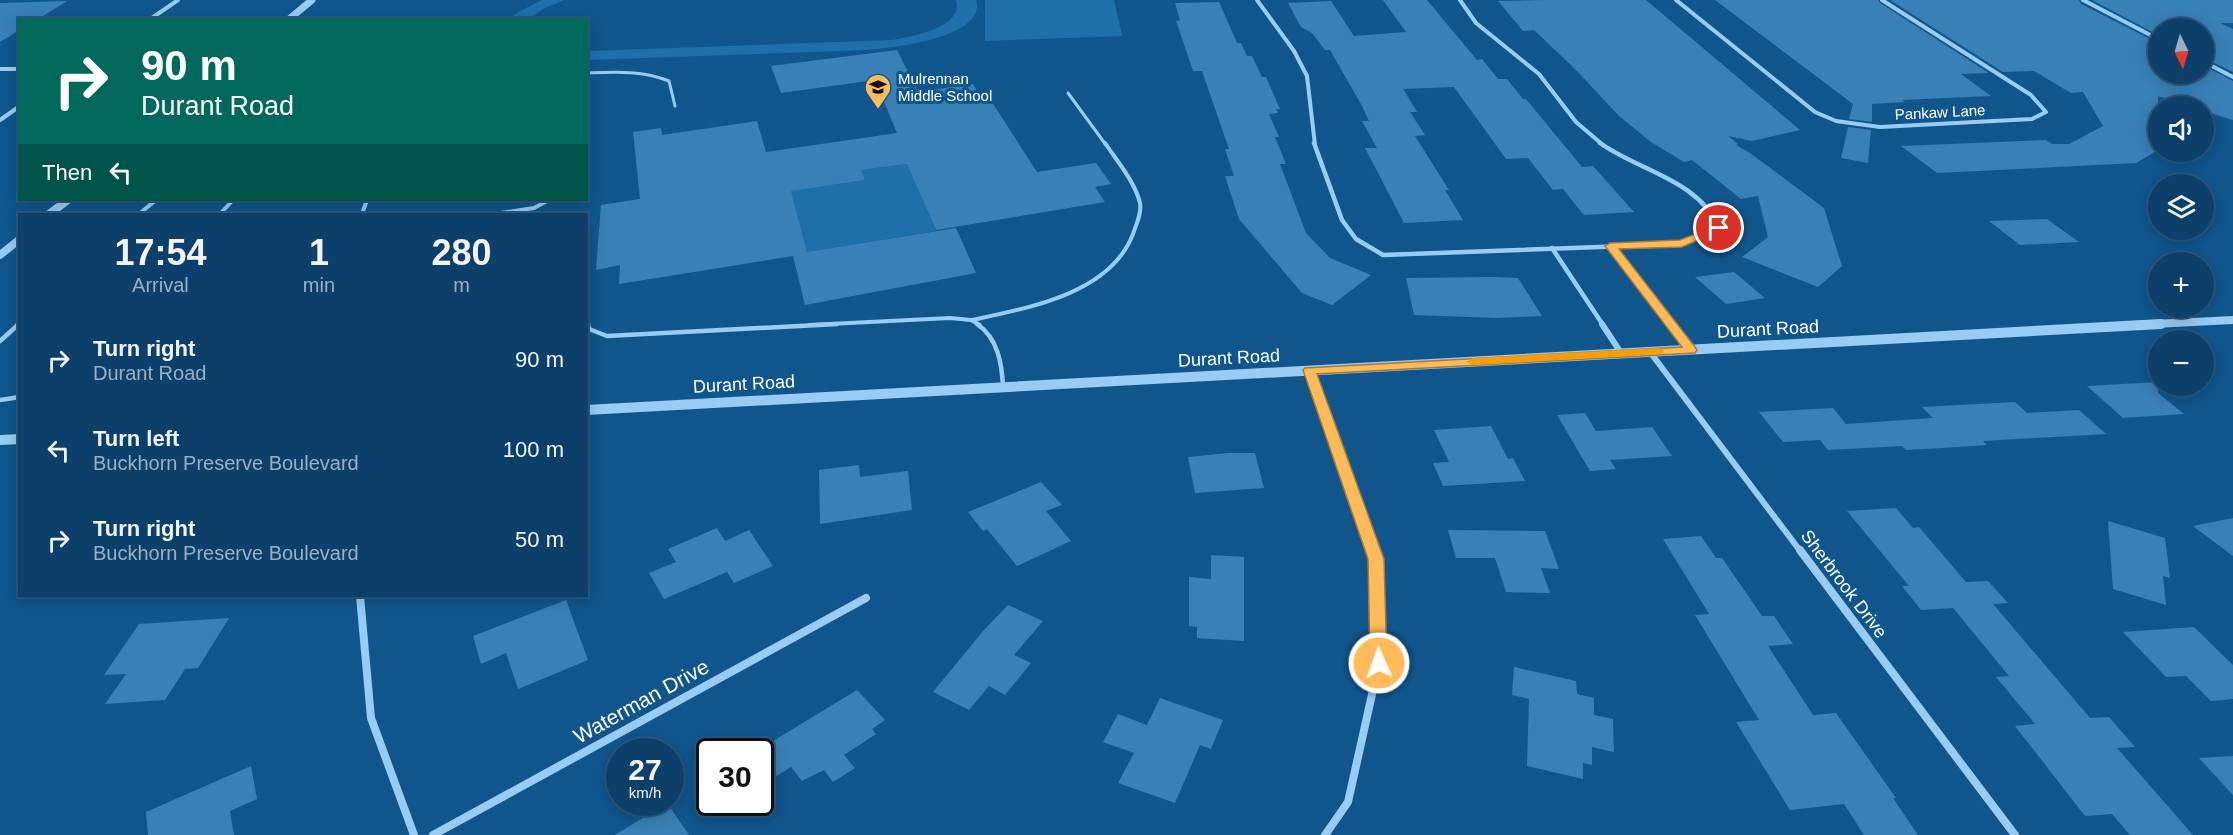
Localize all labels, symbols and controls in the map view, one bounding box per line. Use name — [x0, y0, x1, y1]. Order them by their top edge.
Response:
north arrow — [2148, 18, 2214, 84]
map controls — [2148, 18, 2214, 396]
icon: right — [42, 42, 120, 120]
text: 90 m — [141, 42, 237, 89]
place label: Mulrennan Middle School — [898, 70, 992, 104]
school or university icon: Mulrennan Middle School — [863, 72, 893, 110]
text: Durant Road — [141, 91, 294, 121]
button: sound — [2148, 96, 2214, 162]
street label: Pankaw Lane — [1894, 101, 1986, 123]
icon: left — [104, 156, 137, 189]
text: Then — [42, 160, 92, 185]
button: layers — [2148, 174, 2214, 240]
pin — [1693, 202, 1744, 253]
icon: arrive — [1702, 211, 1735, 244]
text: 17:54 — [114, 232, 206, 273]
text: 1 — [309, 232, 329, 273]
text: 280 — [431, 232, 492, 273]
button: + — [2148, 252, 2214, 318]
text: Arrival — [132, 274, 189, 296]
text: min — [303, 274, 335, 296]
text: m — [453, 274, 470, 296]
street label: Durant Road — [1717, 316, 1819, 342]
button: − — [2148, 330, 2214, 396]
text: Turn right — [93, 336, 195, 361]
icon: right — [42, 344, 75, 377]
street label: Durant Road — [1178, 345, 1280, 371]
text: 90 m — [515, 347, 564, 372]
text: Durant Road — [93, 362, 206, 384]
street label: Durant Road — [693, 371, 795, 397]
text: Turn left — [93, 426, 179, 451]
icon: left — [42, 434, 75, 467]
text: 100 m — [503, 437, 564, 462]
text: Buckhorn Preserve Boulevard — [93, 452, 359, 474]
text: Turn right — [93, 516, 195, 541]
icon: right — [42, 524, 75, 557]
street label: Sherbrook Drive — [1797, 526, 1891, 642]
text: 50 m — [515, 527, 564, 552]
text: Buckhorn Preserve Boulevard — [93, 542, 359, 564]
position arrow — [1347, 631, 1411, 695]
street label: Waterman Drive — [569, 654, 713, 748]
speed limit sign: 30 — [696, 738, 774, 816]
text: 27 — [628, 753, 662, 786]
text: km/h — [629, 784, 661, 801]

